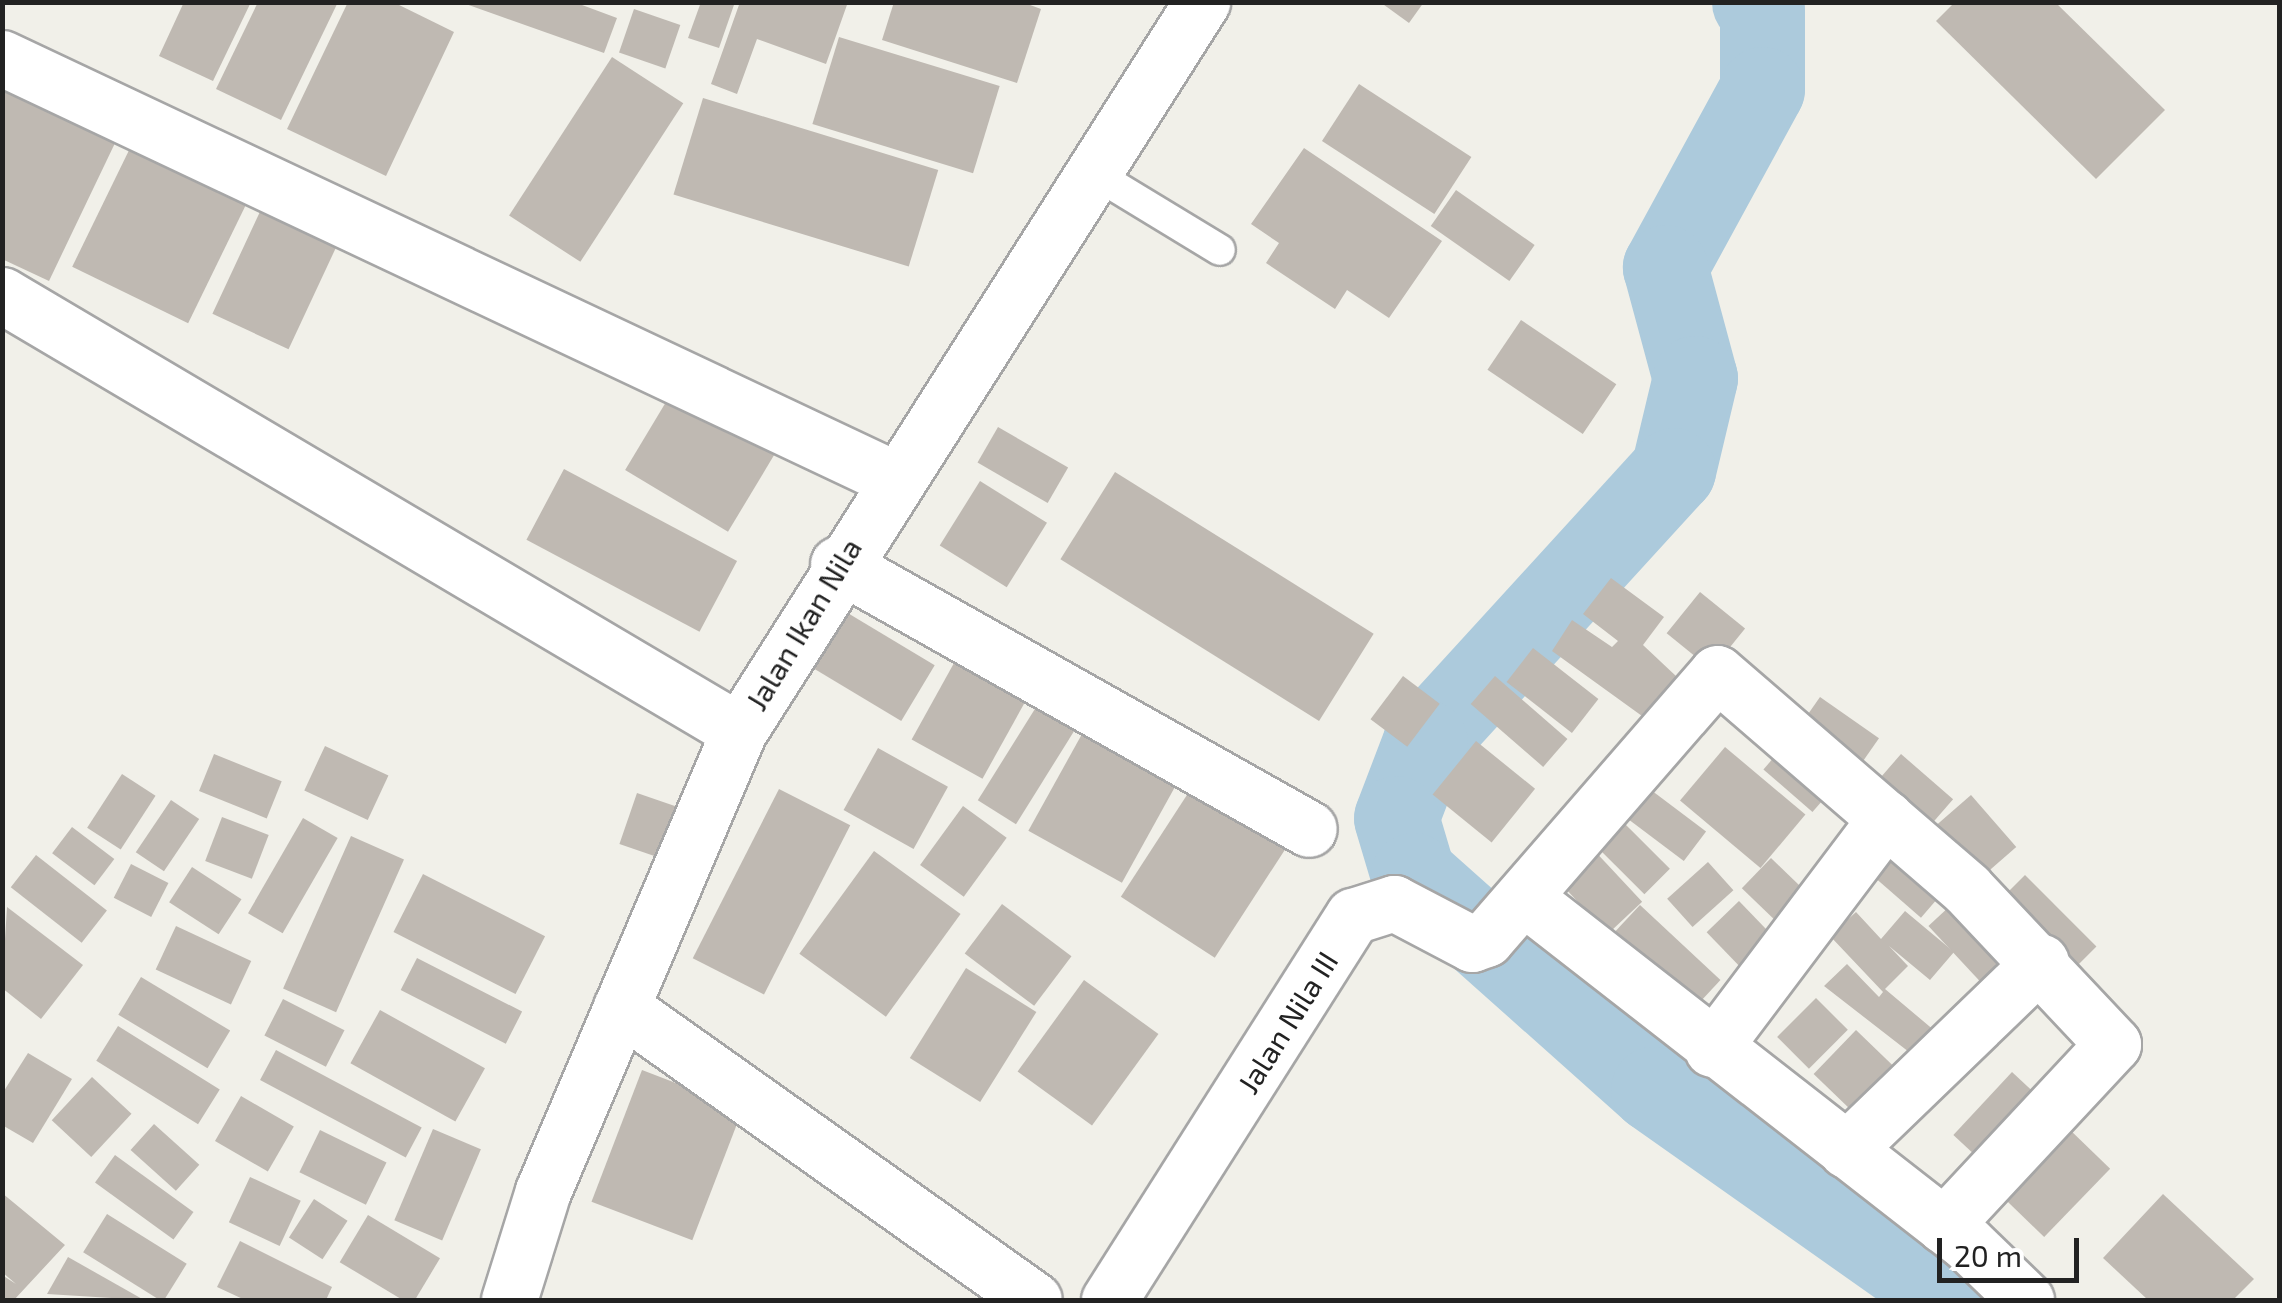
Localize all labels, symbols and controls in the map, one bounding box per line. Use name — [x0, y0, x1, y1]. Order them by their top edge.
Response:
street label: Jalan Ikan Nila — [738, 532, 868, 716]
street label: Jalan Nila III — [1229, 944, 1345, 1100]
scale bar — [1942, 1218, 2084, 1280]
text: 20 m — [1954, 1237, 2022, 1273]

